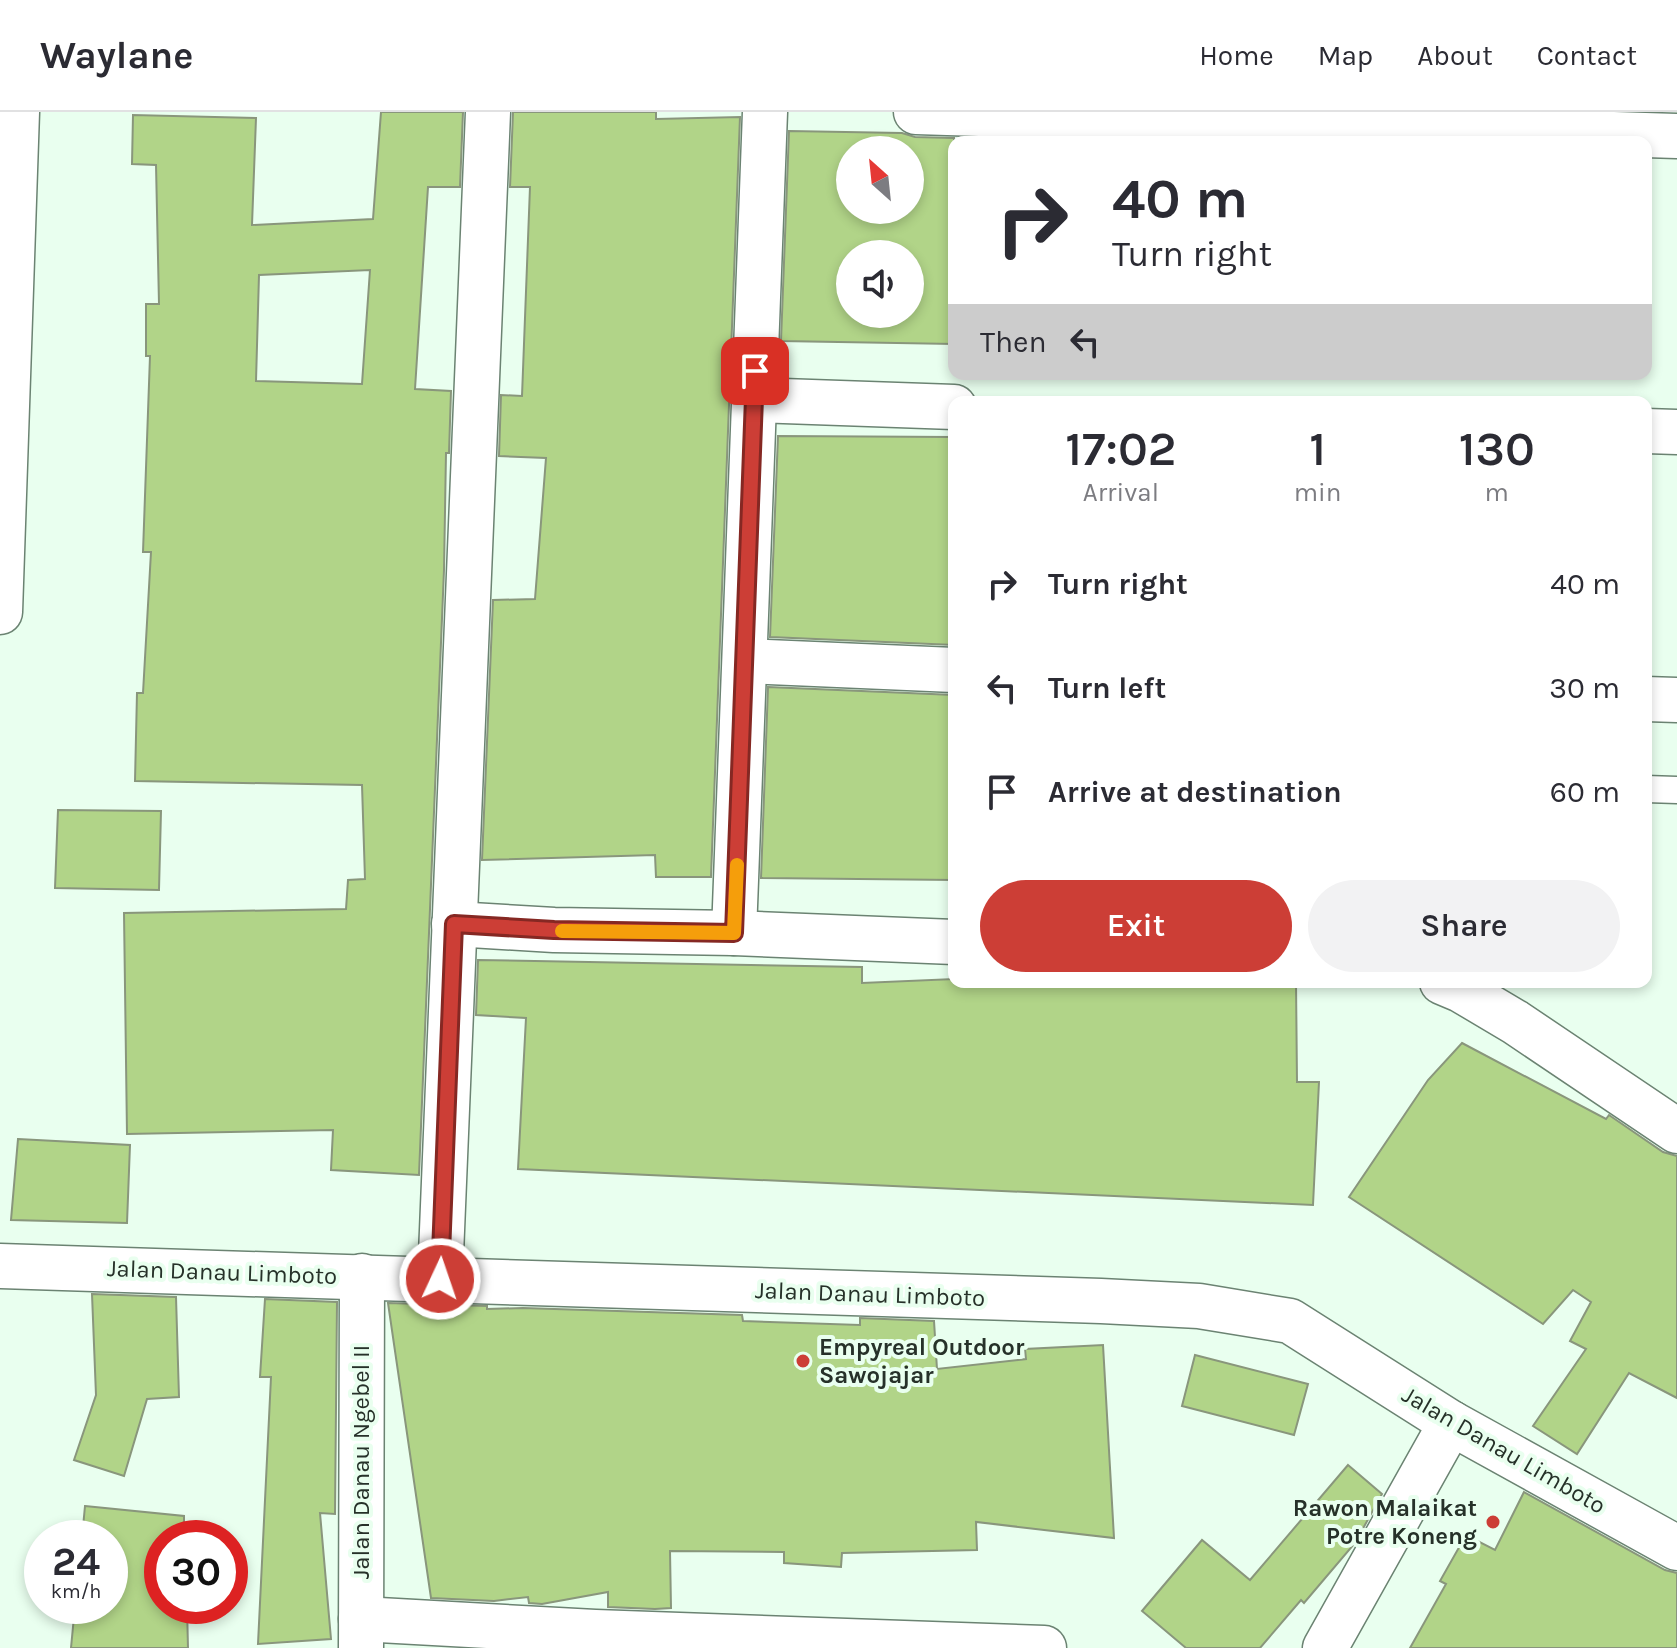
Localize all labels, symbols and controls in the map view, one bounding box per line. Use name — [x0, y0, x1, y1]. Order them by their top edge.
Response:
text: Waylane — [40, 33, 193, 78]
text: Home — [1199, 39, 1274, 72]
text: Map — [1318, 39, 1373, 72]
text: About — [1417, 39, 1493, 72]
text: Contact — [1537, 39, 1637, 72]
north arrow — [836, 136, 924, 224]
map controls — [836, 136, 924, 328]
text: 40 m — [1112, 166, 1248, 231]
icon: right — [980, 168, 1084, 272]
text: Turn right — [1112, 233, 1272, 275]
button: sound — [836, 240, 924, 328]
icon: left — [1063, 320, 1107, 364]
text: Then — [980, 324, 1047, 360]
pin — [721, 337, 789, 405]
icon: arrive — [733, 349, 777, 393]
text: 17:02 — [1065, 421, 1177, 477]
text: 1 — [1309, 421, 1326, 477]
text: 130 — [1459, 421, 1535, 477]
text: Arrival — [1083, 477, 1159, 508]
text: min — [1294, 477, 1341, 508]
text: m — [1485, 477, 1509, 508]
icon: right — [980, 562, 1024, 606]
text: Turn right — [1048, 566, 1188, 602]
text: 40 m — [1550, 566, 1620, 602]
icon: left — [980, 666, 1024, 710]
text: Turn left — [1048, 670, 1166, 706]
text: 30 m — [1549, 670, 1620, 706]
icon: arrive — [980, 770, 1024, 814]
text: Arrive at destination — [1048, 774, 1342, 810]
text: 60 m — [1550, 774, 1620, 810]
button: Exit — [980, 880, 1292, 972]
button: Share — [1308, 880, 1620, 972]
position arrow — [398, 1237, 482, 1321]
street label: Jalan Danau Limboto — [106, 1254, 338, 1290]
street label: Jalan Danau Limboto — [754, 1276, 986, 1312]
place label: Empyreal Outdoor Sawojajar — [819, 1333, 1025, 1389]
street label: Jalan Danau Ngebel II — [347, 1345, 375, 1579]
marker: Empyreal Outdoor Sawojajar — [794, 1352, 812, 1370]
street label: Jalan Danau Limboto — [1397, 1380, 1611, 1520]
place label: Rawon Malaikat Potre Koneng — [1293, 1494, 1477, 1550]
marker: Rawon Malaikat Potre Koneng — [1484, 1513, 1502, 1531]
speed limit sign: 30 — [144, 1520, 248, 1624]
text: 24 — [52, 1538, 100, 1585]
text: km/h — [51, 1580, 101, 1603]

